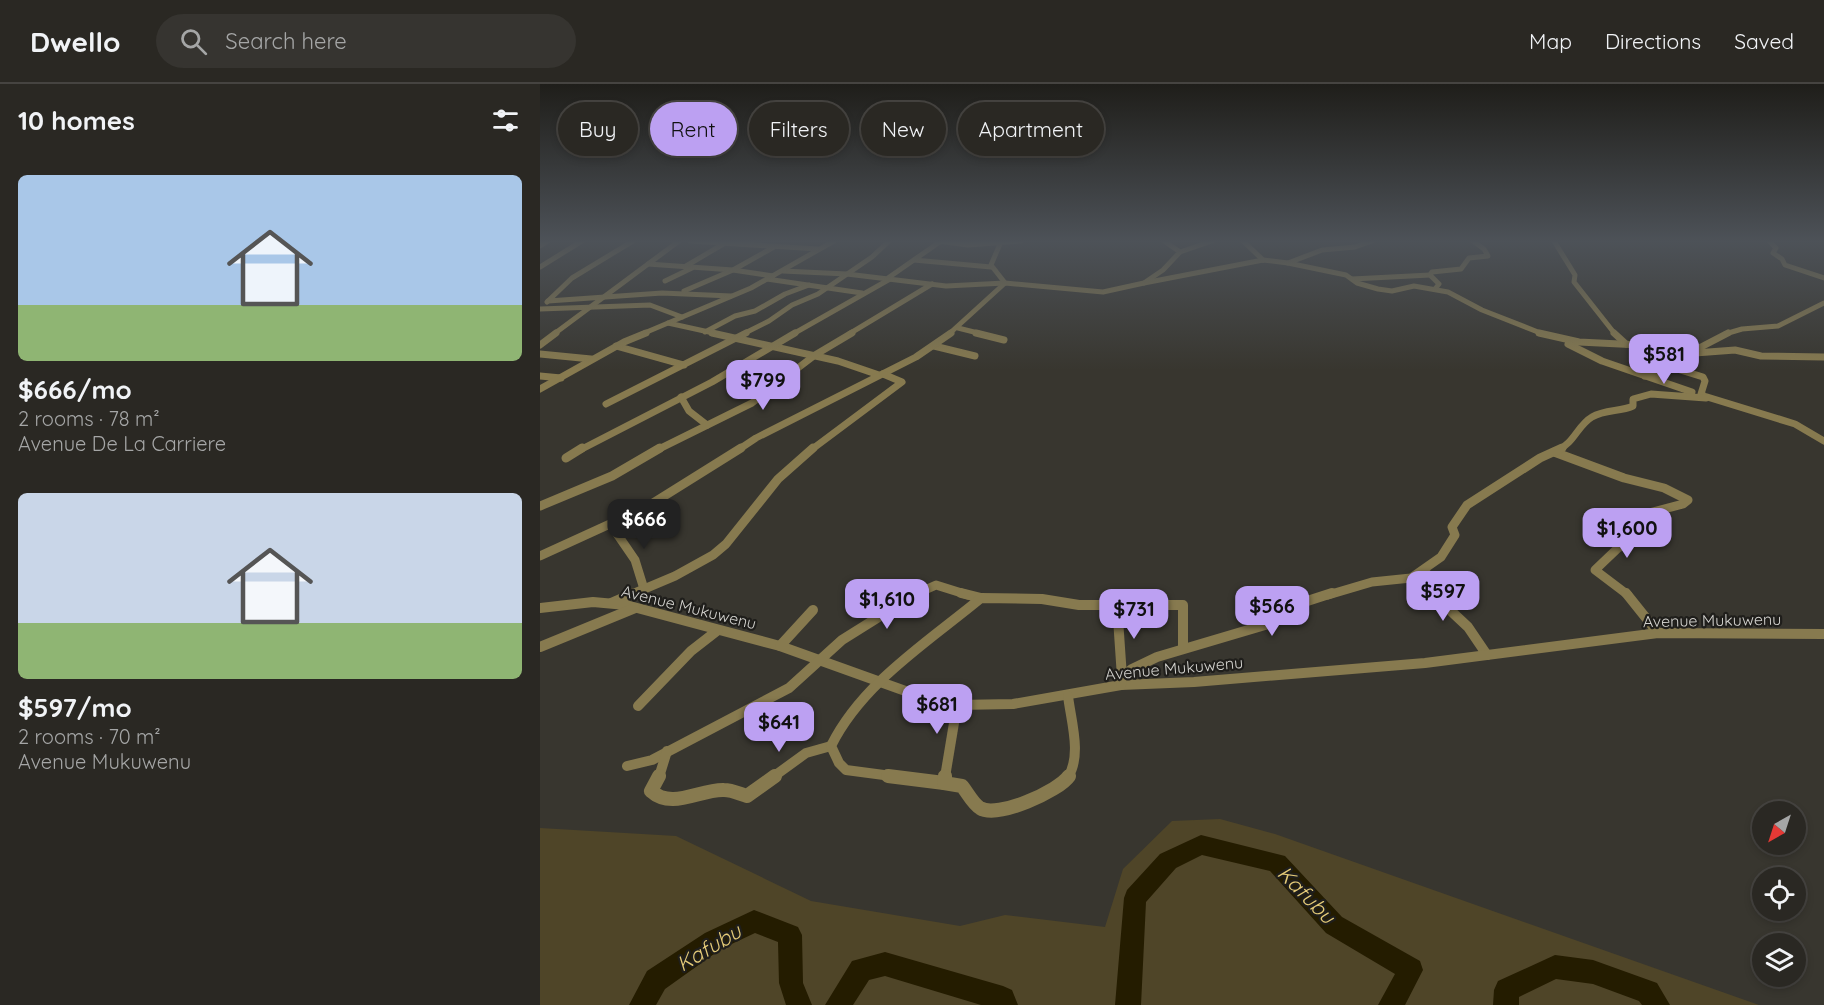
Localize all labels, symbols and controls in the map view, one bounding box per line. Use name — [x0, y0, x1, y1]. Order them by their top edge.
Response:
search box — [156, 14, 576, 68]
text: Dwello — [30, 24, 120, 59]
icon: search — [177, 25, 210, 58]
text: Search here — [225, 27, 347, 55]
text: Map — [1529, 28, 1572, 54]
text: Directions — [1605, 28, 1701, 54]
text: Saved — [1734, 28, 1794, 54]
chip: Buy — [558, 102, 638, 156]
chip: Rent — [650, 102, 737, 156]
chip: Filters — [749, 102, 849, 156]
chip: New — [861, 102, 946, 156]
chip: Apartment — [958, 102, 1104, 156]
text: 10 homes — [18, 104, 135, 137]
icon: filters — [489, 104, 522, 137]
icon: home — [216, 214, 324, 322]
pin: $581 — [1628, 334, 1700, 385]
text: $581 — [1643, 341, 1685, 366]
pin: $799 — [727, 360, 799, 411]
text: $799 — [740, 367, 786, 392]
text: $666/mo — [18, 373, 132, 406]
text: 2 rooms · 78 m² — [18, 406, 160, 431]
text: Avenue De La Carriere — [18, 431, 226, 456]
pin: $666 — [608, 499, 680, 550]
text: $666 — [621, 506, 667, 531]
pin: $1,600 — [1578, 508, 1676, 559]
text: $1,600 — [1597, 515, 1657, 540]
icon: home — [216, 532, 324, 640]
pin: $597 — [1407, 571, 1479, 622]
text: $597 — [1420, 578, 1466, 603]
pin: $1,610 — [838, 579, 936, 630]
street label: Avenue Mukuwenu — [619, 581, 759, 633]
text: $1,610 — [859, 586, 915, 611]
pin: $566 — [1236, 586, 1308, 637]
pin: $731 — [1098, 589, 1170, 640]
text: $566 — [1249, 593, 1295, 618]
text: $731 — [1113, 596, 1155, 621]
street label: Avenue Mukuwenu — [1643, 609, 1781, 631]
street label: Avenue Mukuwenu — [1104, 652, 1244, 684]
pin: $681 — [901, 684, 973, 735]
text: $597/mo — [18, 691, 132, 724]
text: $681 — [916, 691, 958, 716]
pin: $641 — [743, 702, 815, 753]
text: $641 — [758, 709, 800, 734]
text: 2 rooms · 70 m² — [18, 724, 161, 749]
text: Avenue Mukuwenu — [18, 749, 191, 774]
north arrow — [1752, 801, 1806, 855]
map controls — [1752, 801, 1806, 987]
water label: Kafubu — [1272, 860, 1342, 929]
button: locate — [1752, 867, 1806, 921]
water label: Kafubu — [671, 917, 747, 977]
button: layers — [1752, 933, 1806, 987]

